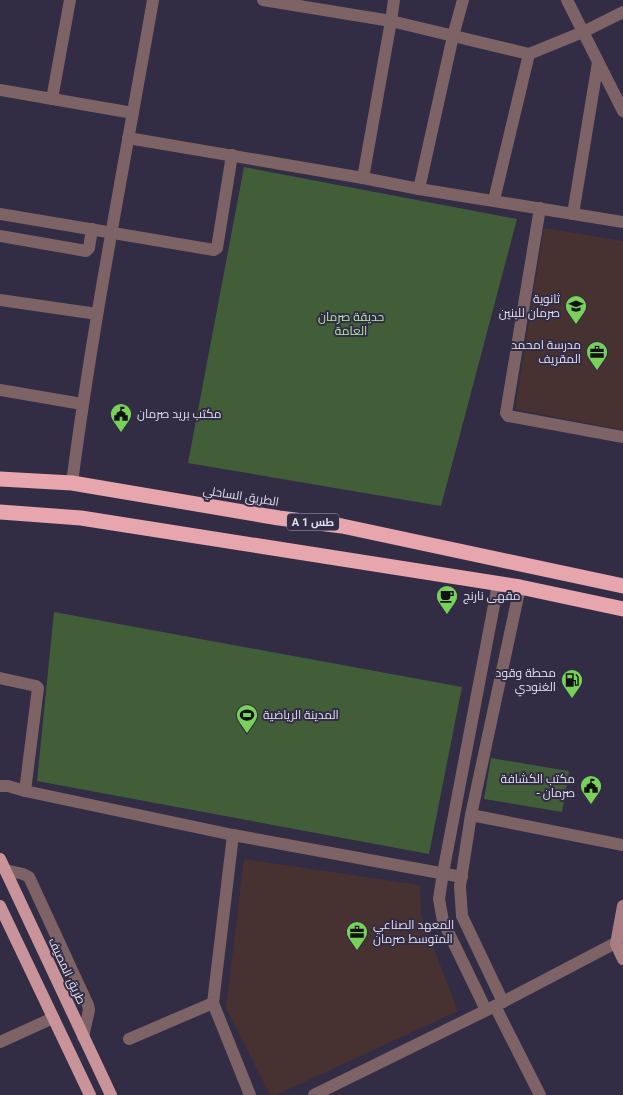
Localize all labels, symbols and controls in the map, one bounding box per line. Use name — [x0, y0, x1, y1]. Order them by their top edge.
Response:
place label: ثانوية صرمان للبنين — [499, 292, 561, 320]
school or university icon: ثانوية صرمان للبنين — [564, 294, 588, 325]
park label: حديقة صرمان العامة — [318, 310, 384, 338]
place label: مدرسة امحمد المقريف — [511, 338, 581, 366]
office icon: مدرسة امحمد المقريف — [585, 340, 609, 371]
public building icon: مكتب بريد صرمان — [109, 402, 133, 433]
place label: مكتب بريد صرمان — [137, 407, 222, 421]
street label: الطريق الساحلي — [202, 483, 280, 512]
road number: A 1 طس — [287, 514, 339, 530]
cafe icon: مقهى نارنج — [435, 584, 459, 615]
place label: مقهى نارنج — [463, 589, 521, 604]
place label: محطة وقود الغنودي — [496, 666, 556, 697]
fuel station icon: محطة وقود الغنودي — [560, 668, 584, 699]
sports icon: المدينة الرياضية — [235, 703, 259, 734]
place label: المدينة الرياضية — [263, 708, 339, 722]
place label: مكتب الكشافة - صرمان — [501, 772, 575, 800]
public building icon: مكتب الكشافة - صرمان — [579, 774, 603, 805]
place label: المعهد الصناعي المتوسط صرمان — [373, 918, 454, 946]
office icon: المعهد الصناعي المتوسط صرمان — [345, 920, 369, 951]
street label: طريق المصيف — [46, 936, 88, 1006]

